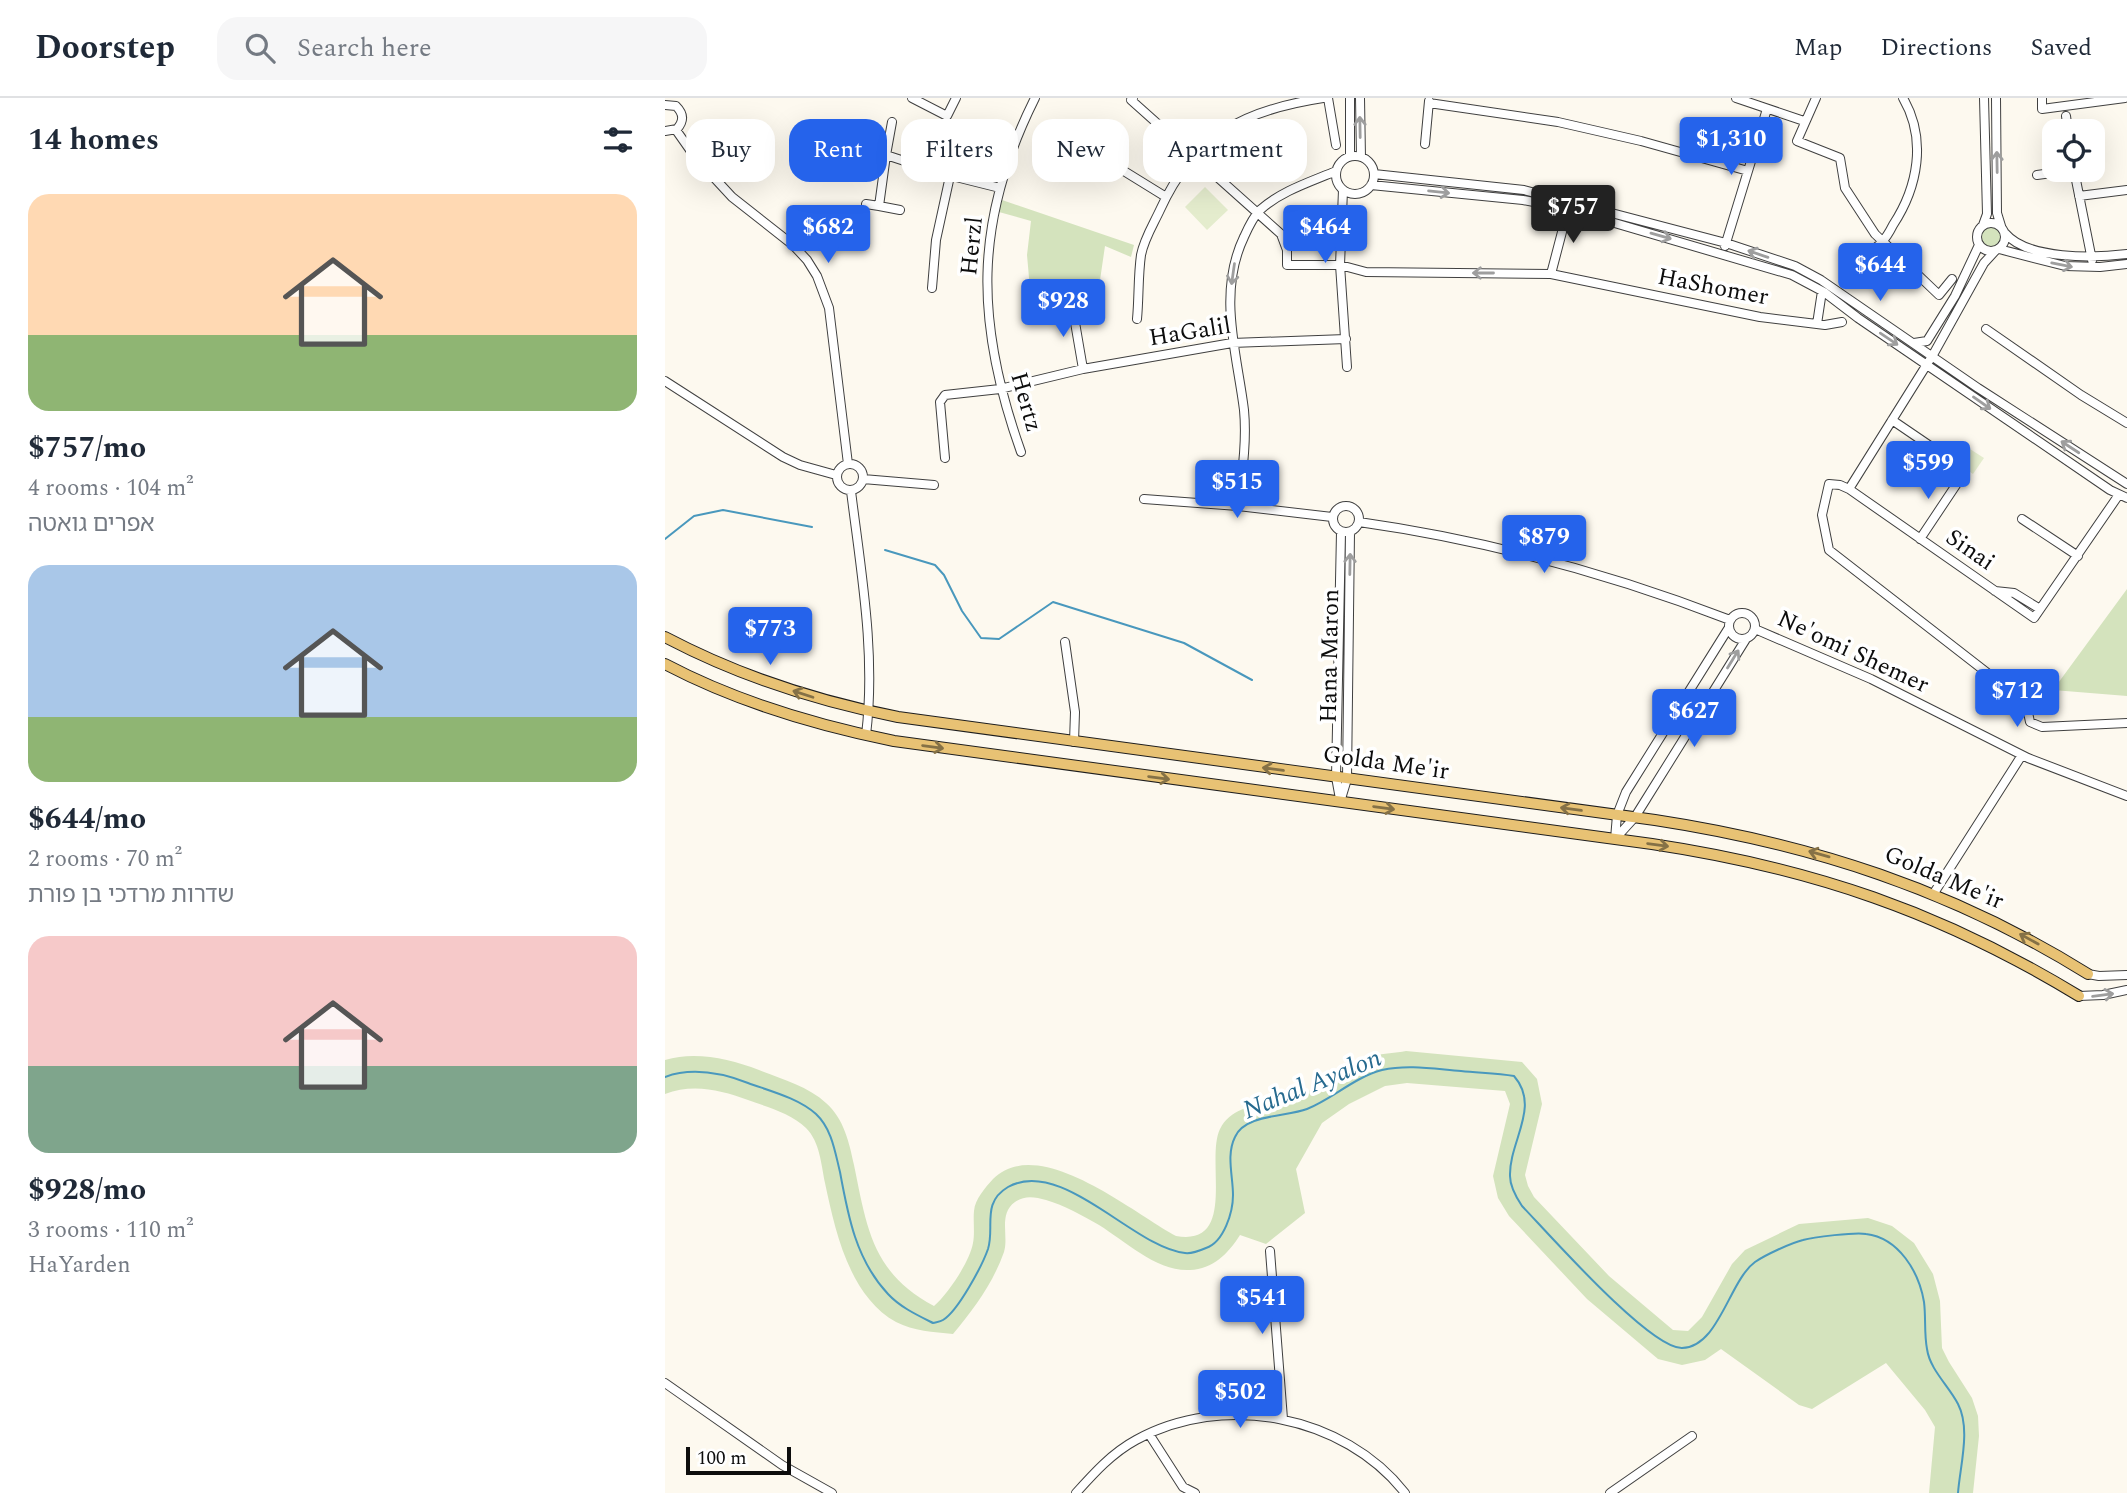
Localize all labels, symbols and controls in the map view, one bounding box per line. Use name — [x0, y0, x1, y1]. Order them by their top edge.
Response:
search box — [217, 17, 707, 80]
text: Doorstep — [35, 23, 175, 73]
text: Search here — [297, 28, 432, 68]
icon: search — [241, 29, 279, 67]
text: Map — [1794, 30, 1842, 66]
text: Directions — [1880, 30, 1992, 66]
text: Saved — [2030, 30, 2092, 66]
one-way arrow — [1354, 116, 1367, 139]
text: 14 homes — [28, 117, 159, 163]
pin: $1,310 — [1674, 118, 1788, 177]
chip: Buy — [686, 119, 775, 182]
chip: Rent — [789, 119, 887, 182]
chip: Filters — [901, 119, 1018, 182]
chip: New — [1032, 119, 1129, 182]
chip: Apartment — [1143, 119, 1307, 182]
map controls — [2042, 119, 2105, 182]
button: locate — [2042, 119, 2105, 182]
icon: filters — [599, 121, 637, 159]
text: $1,310 — [1696, 122, 1766, 157]
one-way arrow — [1990, 151, 2004, 174]
one-way arrow — [1427, 185, 1450, 198]
pin: $757 — [1532, 186, 1614, 245]
text: $757 — [1547, 190, 1599, 225]
pin: $682 — [787, 206, 869, 265]
pin: $464 — [1284, 206, 1366, 265]
text: $682 — [802, 210, 854, 245]
text: $464 — [1299, 210, 1351, 245]
street label: Herzl — [951, 215, 993, 277]
one-way arrow — [1650, 230, 1672, 243]
icon: home — [270, 239, 396, 365]
pin: $644 — [1839, 244, 1921, 303]
one-way arrow — [1748, 247, 1770, 259]
text: $644 — [1854, 248, 1906, 283]
street label: HaShomer — [1654, 259, 1772, 315]
one-way arrow — [2050, 259, 2073, 272]
one-way arrow — [1226, 262, 1239, 285]
one-way arrow — [1472, 266, 1495, 280]
pin: $928 — [1022, 280, 1104, 339]
text: $928 — [1037, 284, 1089, 319]
street label: HaGalil — [1146, 308, 1234, 356]
one-way arrow — [1878, 332, 1898, 346]
street label: Hertz — [1000, 368, 1052, 436]
one-way arrow — [1972, 396, 1992, 410]
text: $757/mo — [28, 425, 146, 471]
one-way arrow — [2060, 440, 2080, 454]
pin: $599 — [1887, 442, 1969, 501]
text: $599 — [1902, 446, 1954, 481]
pin: $515 — [1196, 460, 1278, 520]
text: $515 — [1211, 465, 1263, 500]
text: 4 rooms · 104 m² — [28, 471, 194, 506]
text: אפרים גואטה — [28, 507, 155, 542]
pin: $879 — [1503, 516, 1585, 575]
text: $879 — [1518, 520, 1570, 555]
street label: Sinai — [1938, 520, 2002, 580]
one-way arrow — [1343, 552, 1357, 575]
street label: Hana Maron — [1311, 589, 1349, 723]
street label: Ne'omi Shemer — [1771, 601, 1935, 703]
pin: $773 — [729, 608, 811, 667]
icon: home — [270, 610, 396, 736]
text: $773 — [744, 612, 796, 647]
one-way arrow — [1727, 650, 1741, 670]
pin: $712 — [1976, 670, 2058, 729]
text: $712 — [1991, 674, 2043, 709]
one-way arrow — [793, 687, 815, 700]
pin: $627 — [1653, 690, 1735, 749]
text: $627 — [1668, 694, 1720, 729]
street label: Golda Me'ir — [1320, 736, 1452, 790]
one-way arrow — [922, 741, 944, 754]
one-way arrow — [1262, 762, 1285, 775]
one-way arrow — [1147, 771, 1170, 784]
text: $644/mo — [28, 796, 146, 842]
one-way arrow — [1372, 802, 1395, 815]
one-way arrow — [1561, 802, 1583, 815]
street label: Golda Me'ir — [1878, 837, 2010, 919]
one-way arrow — [1646, 839, 1669, 852]
text: 2 rooms · 70 m² — [28, 842, 182, 877]
one-way arrow — [1808, 846, 1830, 859]
text: שדרות מרדכי בן פורת — [28, 878, 234, 913]
one-way arrow — [2020, 932, 2040, 946]
icon: home — [270, 982, 396, 1108]
one-way arrow — [2091, 988, 2114, 1001]
water label: Nahal Ayalon — [1237, 1038, 1388, 1130]
text: $928/mo — [28, 1167, 146, 1213]
text: 3 rooms · 110 m² — [28, 1213, 194, 1248]
text: HaYarden — [28, 1248, 131, 1283]
pin: $541 — [1221, 1276, 1303, 1336]
text: $541 — [1236, 1281, 1288, 1316]
pin: $502 — [1199, 1370, 1281, 1430]
text: $502 — [1214, 1375, 1266, 1410]
scale bar — [686, 1444, 791, 1476]
text: 100 m — [697, 1444, 747, 1473]

